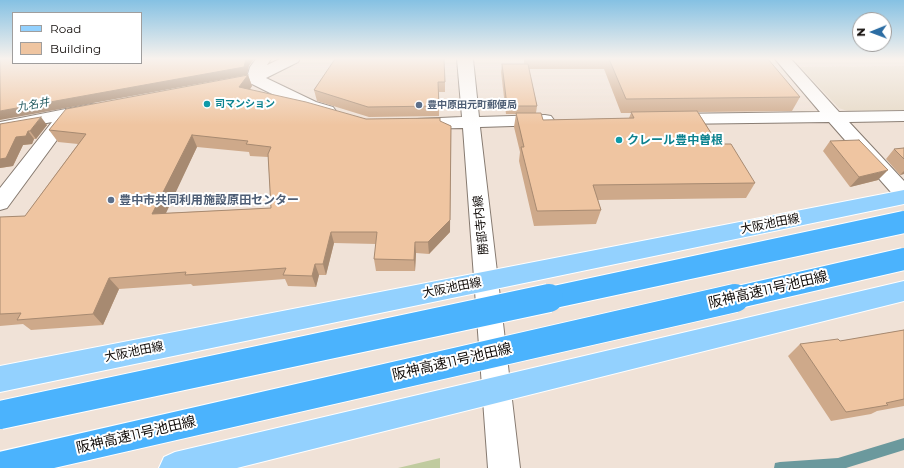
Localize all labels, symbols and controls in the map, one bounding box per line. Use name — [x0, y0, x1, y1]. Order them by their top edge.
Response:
legend — [12, 12, 142, 64]
north arrow — [852, 12, 892, 52]
text: Road — [50, 21, 81, 36]
text: N — [854, 28, 868, 37]
text: Building — [50, 41, 101, 56]
water label: 九名井 — [16, 95, 50, 115]
place label: 司マンション — [215, 98, 275, 110]
marker: 司マンション — [202, 99, 212, 109]
place label: 豊中原田元町郵便局 — [427, 99, 517, 111]
marker: 豊中原田元町郵便局 — [414, 100, 424, 110]
place label: クレール豊中曽根 — [627, 133, 723, 147]
marker: クレール豊中曽根 — [614, 135, 624, 145]
place label: 豊中市共同利用施設原田センター — [119, 193, 299, 207]
street label: 勝部寺内線 — [471, 194, 491, 256]
marker: 豊中市共同利用施設原田センター — [106, 195, 116, 205]
street label: 大阪池田線 — [739, 211, 801, 237]
street label: 阪神高速11号池田線 — [707, 268, 829, 312]
street label: 大阪池田線 — [421, 275, 483, 301]
street label: 大阪池田線 — [103, 339, 165, 365]
street label: 阪神高速11号池田線 — [391, 340, 513, 384]
street label: 阪神高速11号池田線 — [75, 413, 197, 457]

